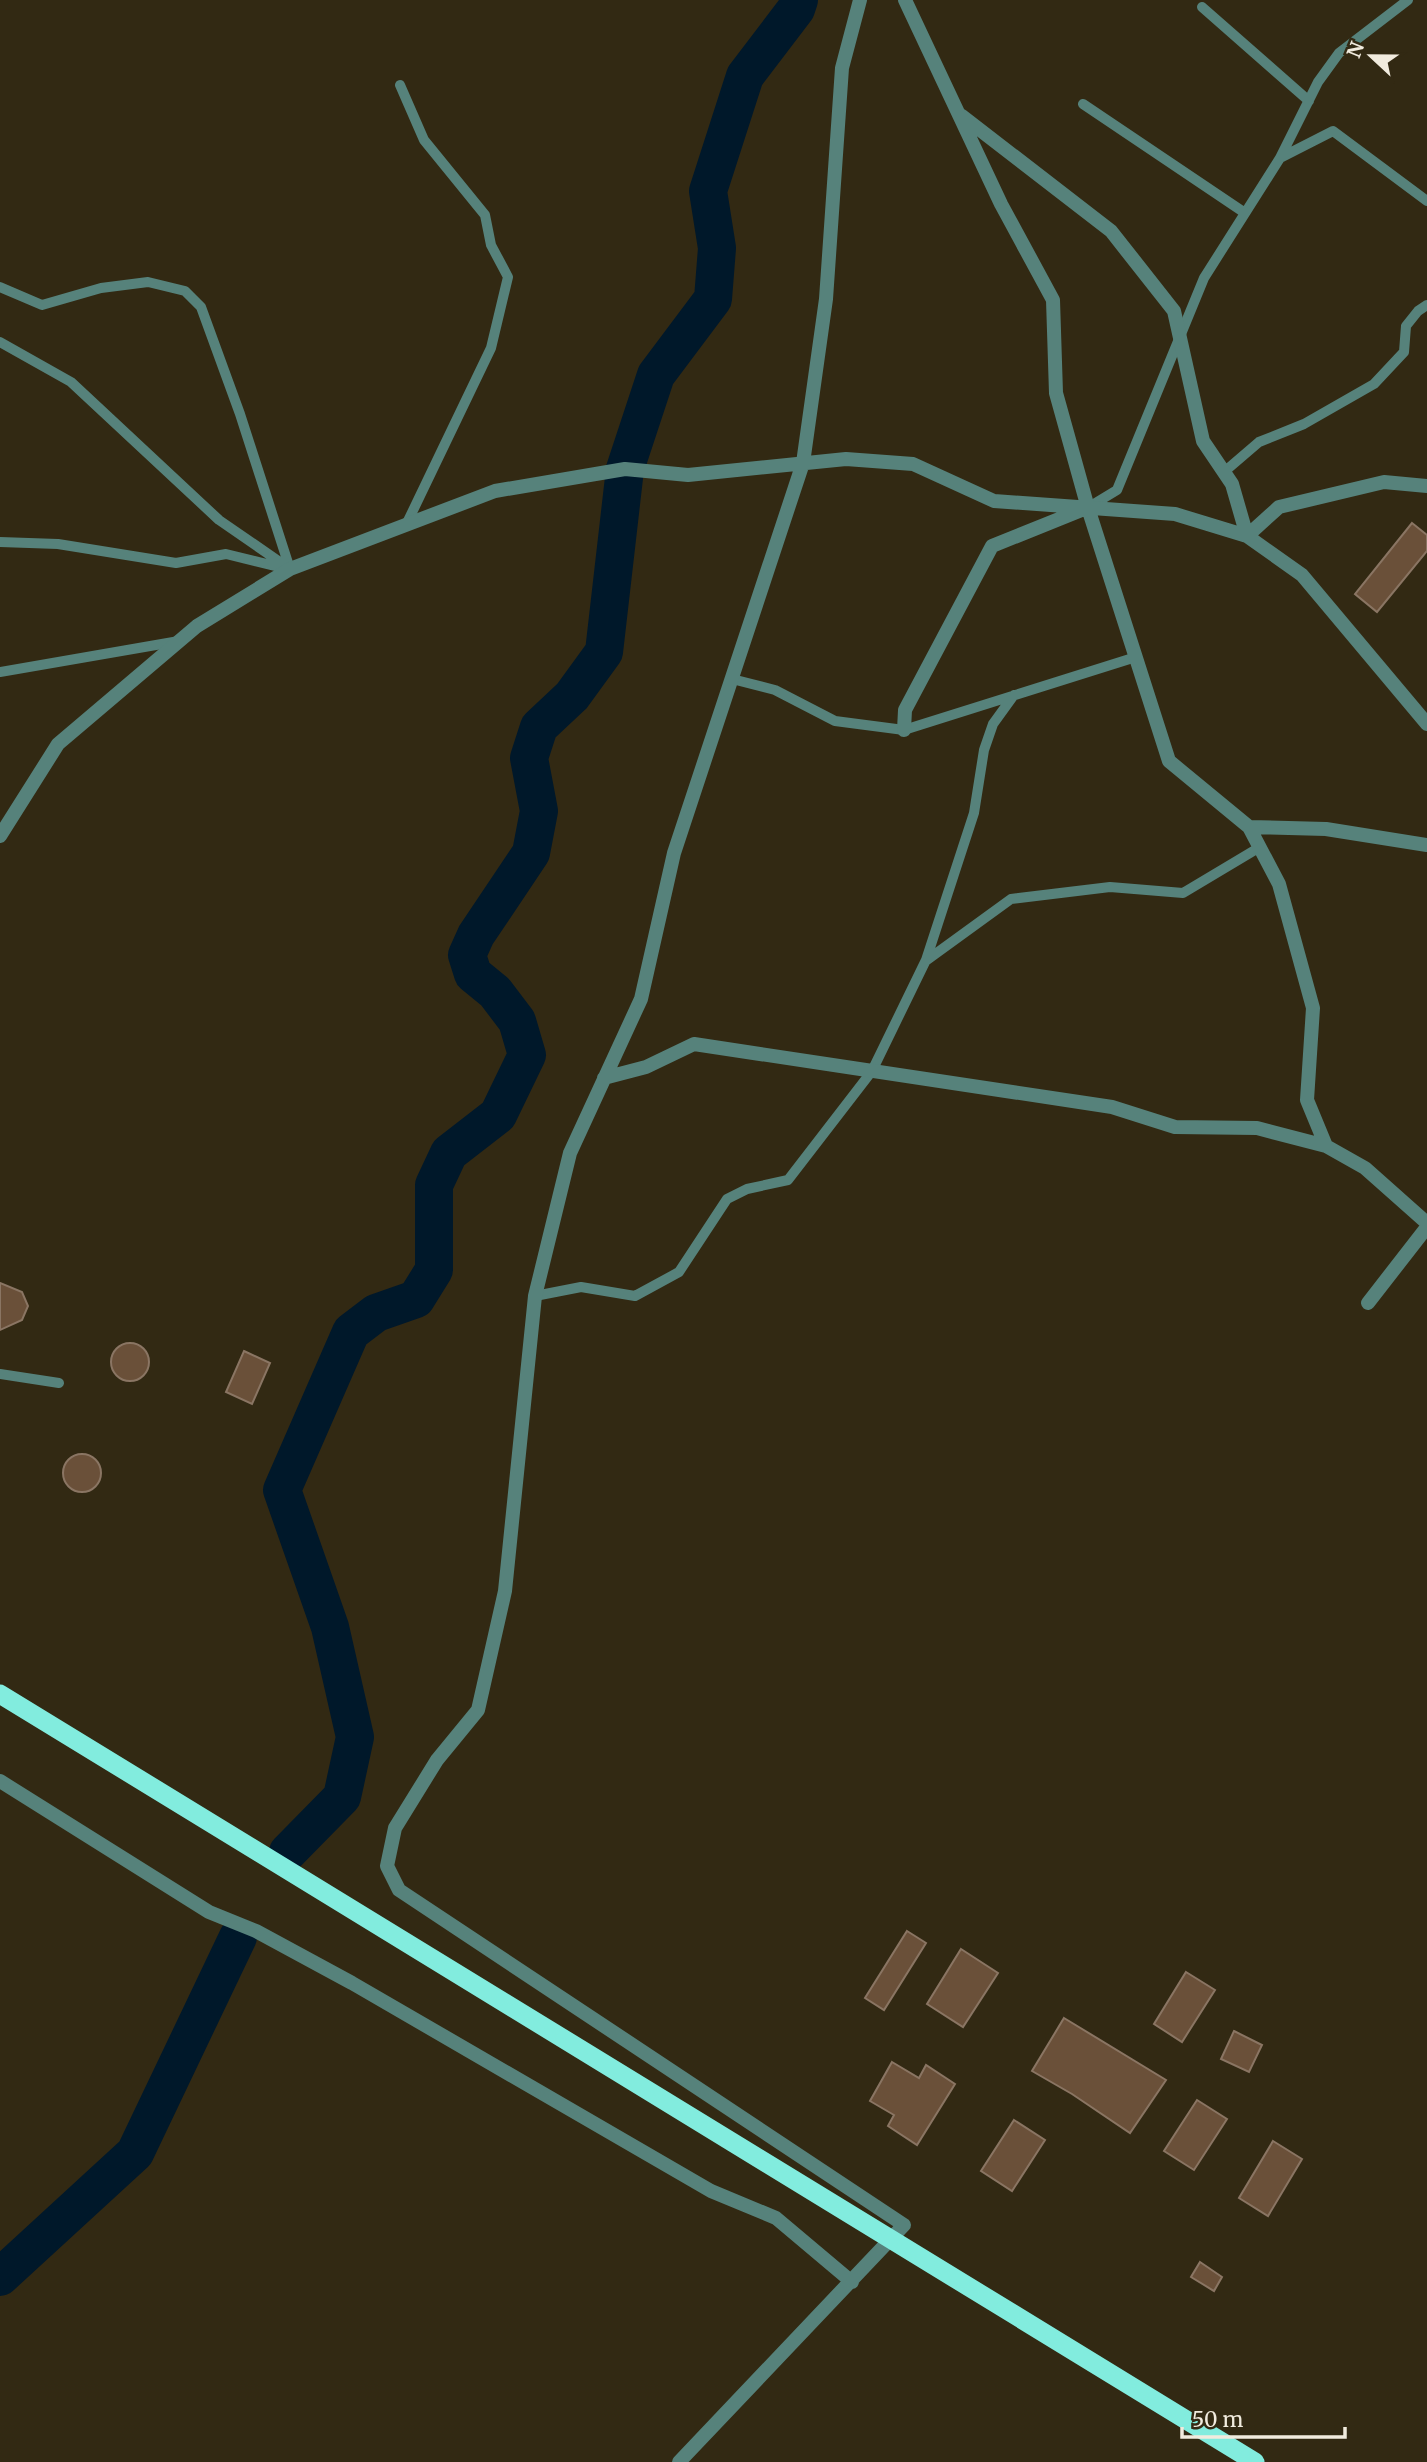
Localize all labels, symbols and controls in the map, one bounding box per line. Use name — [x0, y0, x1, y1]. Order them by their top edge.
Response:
north arrow — [1336, 21, 1406, 91]
text: N — [1341, 38, 1369, 61]
scale bar — [1182, 2396, 1345, 2440]
text: 50 m — [1192, 2406, 1243, 2433]

